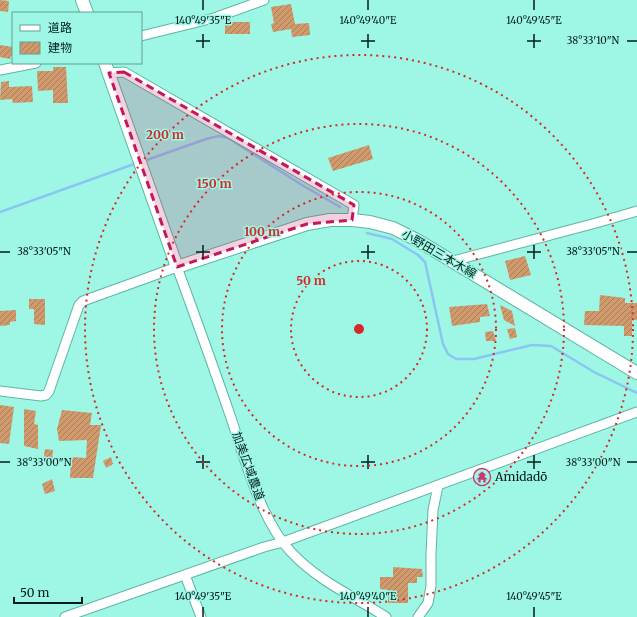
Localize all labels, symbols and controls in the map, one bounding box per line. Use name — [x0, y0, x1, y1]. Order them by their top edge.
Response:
legend — [12, 12, 142, 64]
text: 140°49'35"E — [175, 14, 232, 27]
text: 140°49'40"E — [340, 14, 397, 27]
text: 140°49'45"E — [506, 14, 562, 27]
text: 道路 — [48, 20, 72, 35]
text: 38°33'10"N — [567, 34, 620, 47]
text: 建物 — [48, 40, 72, 55]
text: 200 m — [146, 127, 184, 142]
text: 150 m — [197, 176, 232, 191]
text: 100 m — [244, 224, 280, 239]
street label: 小野田三本木線 — [399, 226, 479, 281]
text: 38°33'05"N — [17, 245, 71, 258]
text: 38°33'05"N — [566, 245, 620, 258]
text: 50 m — [296, 273, 326, 288]
centre of rings — [352, 322, 366, 336]
street label: 加美広域農道 — [229, 429, 268, 502]
text: 38°33'00"N — [17, 456, 72, 469]
text: 38°33'00"N — [566, 456, 621, 469]
temple icon: Amidadō — [472, 467, 492, 487]
place label: Amidadō — [494, 469, 547, 484]
scale bar — [14, 579, 82, 605]
text: 50 m — [20, 585, 49, 600]
text: 140°49'35"E — [175, 590, 232, 603]
text: 140°49'40"E — [340, 590, 397, 603]
text: 140°49'45"E — [506, 590, 562, 603]

